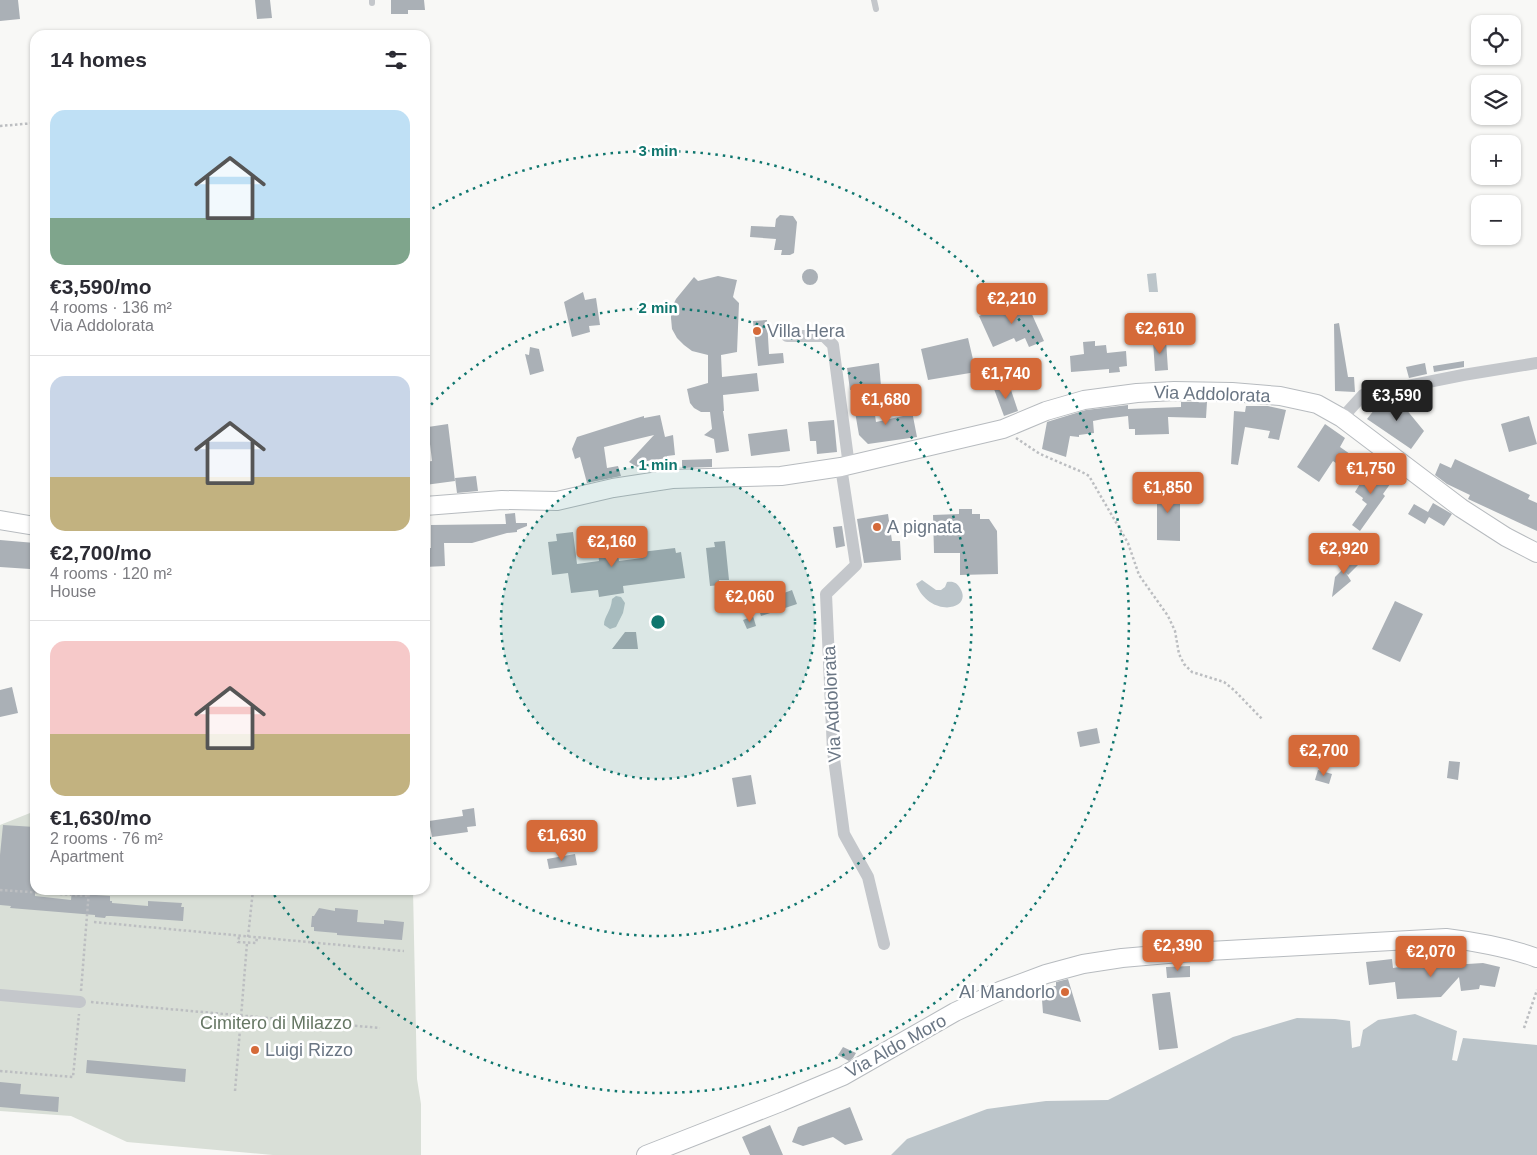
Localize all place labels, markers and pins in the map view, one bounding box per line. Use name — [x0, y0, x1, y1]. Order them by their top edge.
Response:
pin: €2,210 — [971, 282, 1053, 325]
pin: €2,610 — [1119, 312, 1201, 355]
place label: Villa Hera — [767, 321, 846, 341]
marker: Villa Hera — [751, 325, 763, 337]
pin: €1,740 — [965, 358, 1047, 400]
pin: €3,590 — [1356, 380, 1438, 422]
pin: €1,680 — [845, 384, 927, 426]
pin: €1,750 — [1330, 452, 1412, 495]
pin: €1,850 — [1127, 472, 1209, 514]
place label: A pignata — [887, 517, 963, 537]
marker: A pignata — [871, 521, 883, 533]
pin: €2,160 — [571, 526, 653, 568]
pin: €2,920 — [1303, 532, 1385, 575]
pin: €2,060 — [709, 580, 791, 623]
centre of rings — [649, 613, 667, 631]
pin: €2,700 — [1283, 734, 1365, 777]
pin: €1,630 — [521, 820, 603, 862]
pin: €2,390 — [1137, 930, 1219, 972]
pin: €2,070 — [1390, 936, 1472, 978]
place label: Al Mandorlo — [959, 982, 1055, 1002]
marker: Al Mandorlo — [1059, 986, 1071, 998]
place label: Luigi Rizzo — [265, 1040, 353, 1060]
marker: Luigi Rizzo — [249, 1044, 261, 1056]

